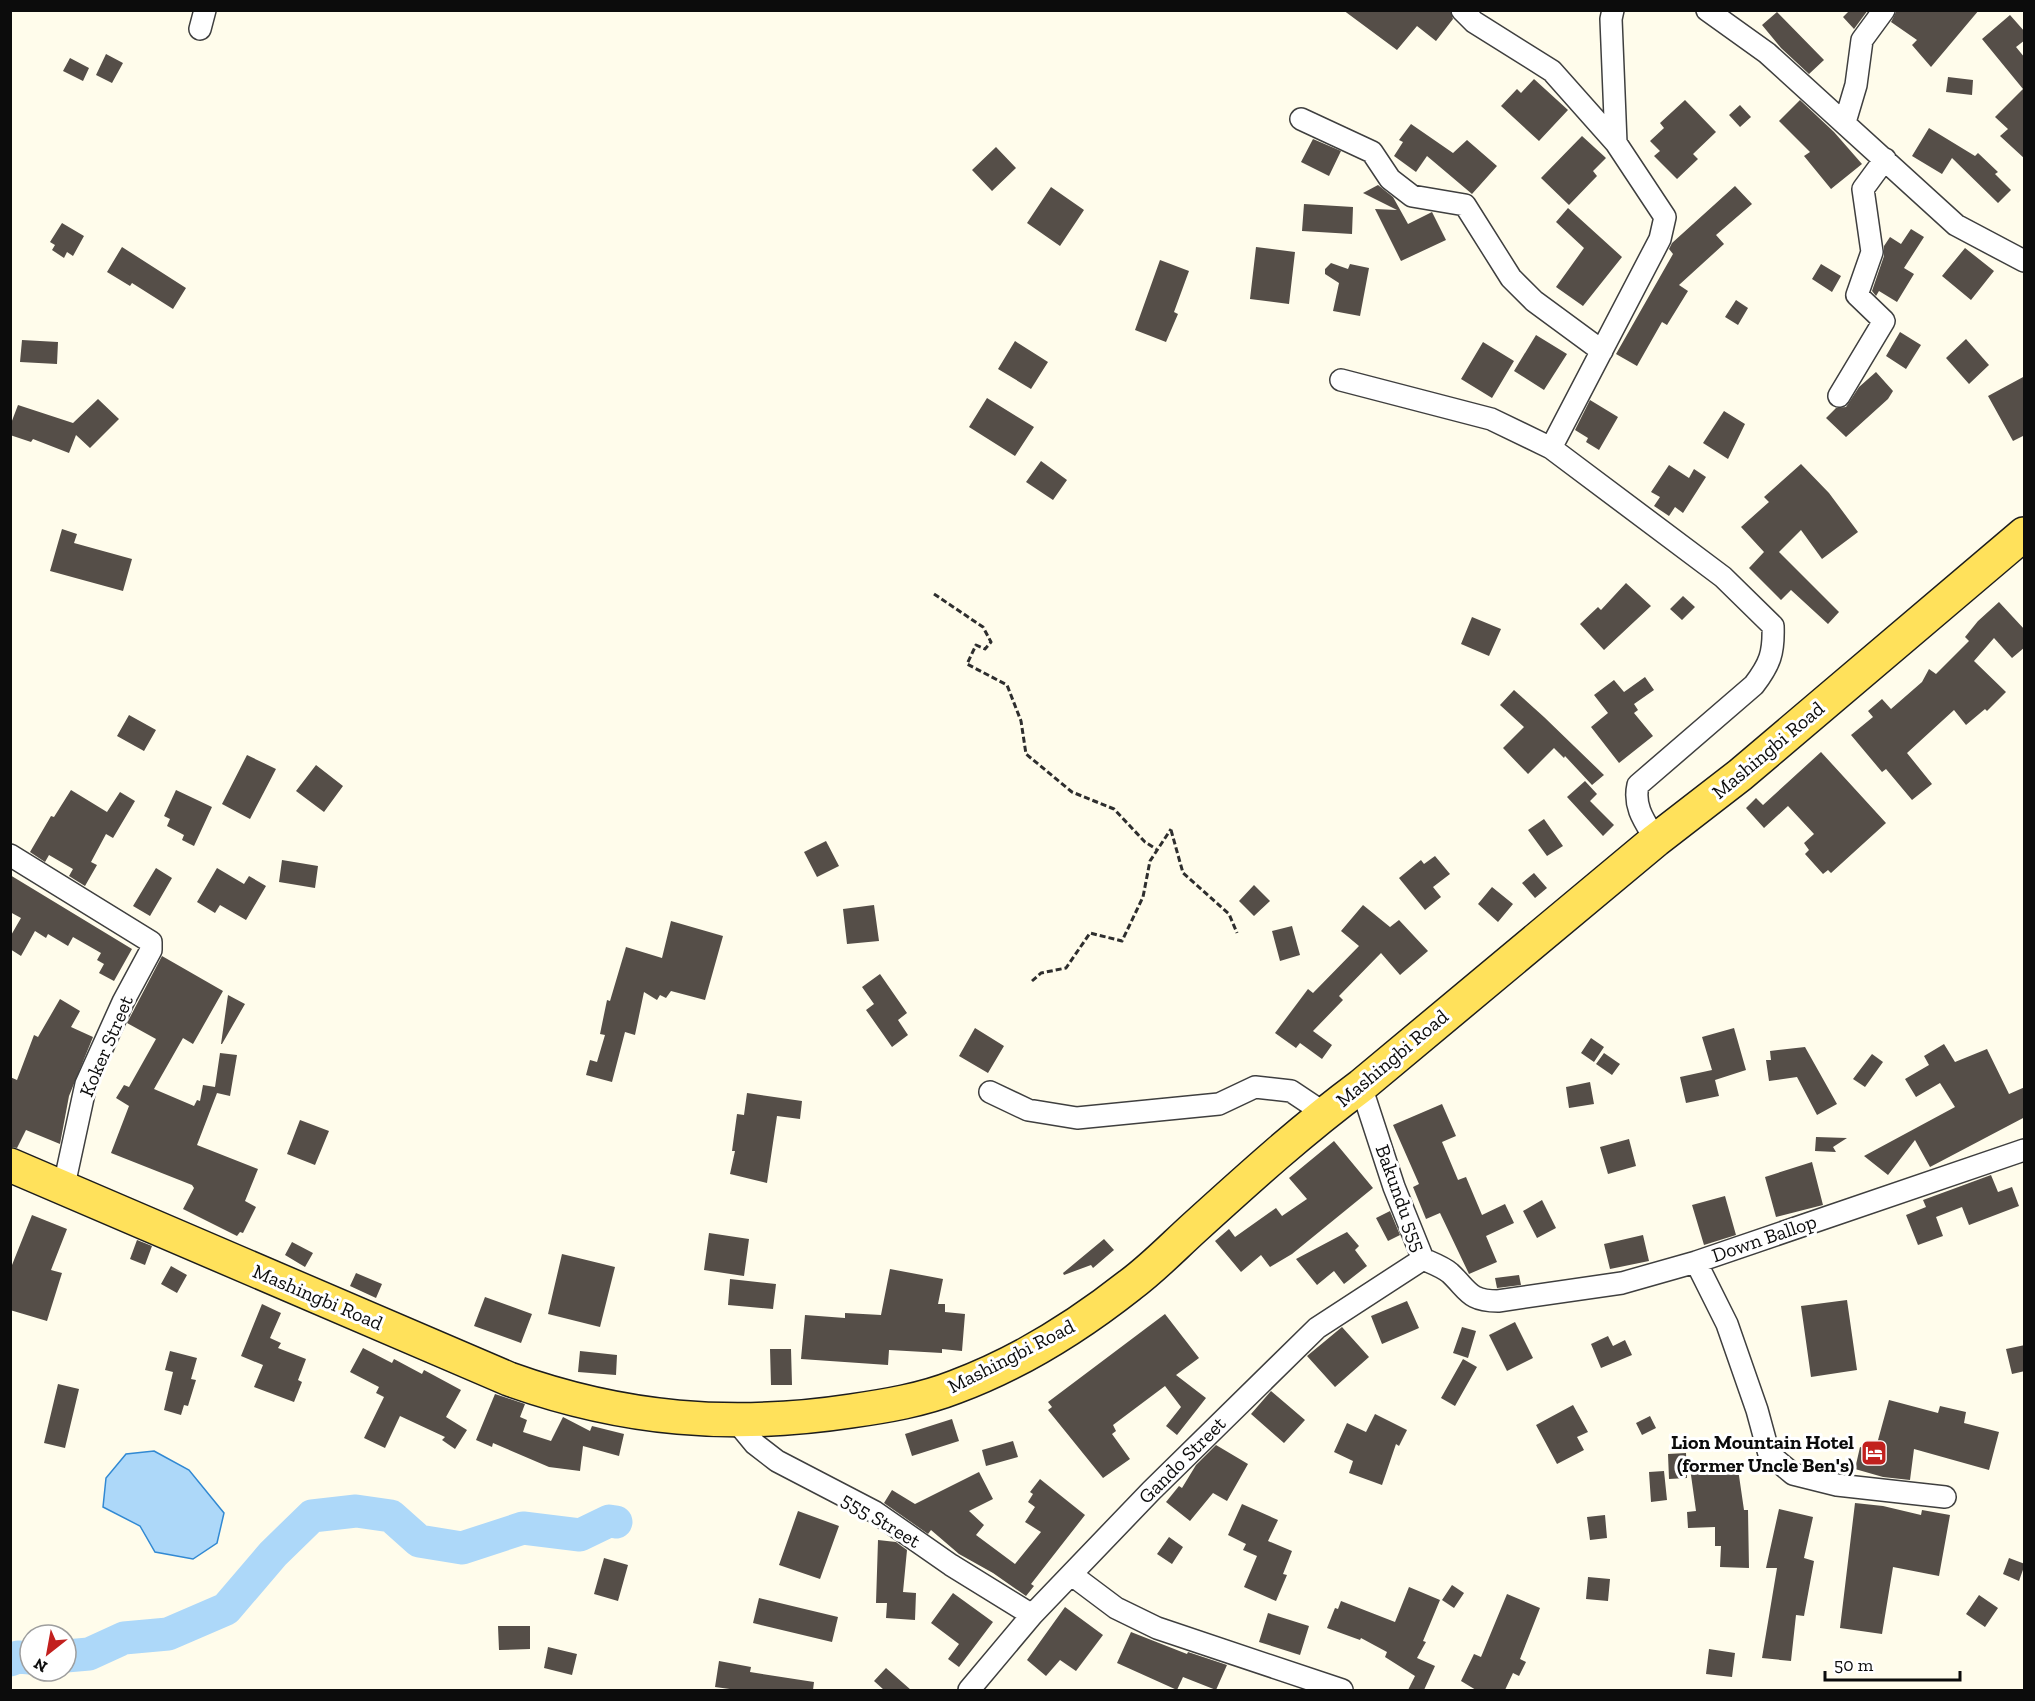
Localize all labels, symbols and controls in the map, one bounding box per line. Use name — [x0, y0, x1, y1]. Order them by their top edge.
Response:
street label: Mashingbi Road — [1707, 696, 1829, 804]
street label: Koker Street — [74, 991, 138, 1100]
street label: Mashingbi Road — [1331, 1004, 1453, 1112]
street label: Bakundu 555 — [1371, 1141, 1431, 1255]
street label: Down Ballop — [1709, 1209, 1819, 1267]
street label: Mashingbi Road — [249, 1259, 387, 1335]
street label: Mashingbi Road — [944, 1314, 1078, 1398]
street label: Gando Street — [1133, 1411, 1231, 1509]
place label: Lion Mountain Hotel (former Uncle Ben's) — [1671, 1430, 1854, 1477]
hotel icon: Lion Mountain Hotel (former Uncle Ben's) — [1859, 1438, 1889, 1468]
street label: 555 Street — [837, 1487, 925, 1553]
north arrow — [18, 1623, 78, 1683]
scale bar — [1825, 1644, 1960, 1682]
text: N — [30, 1654, 51, 1677]
text: 50 m — [1834, 1654, 1874, 1676]

